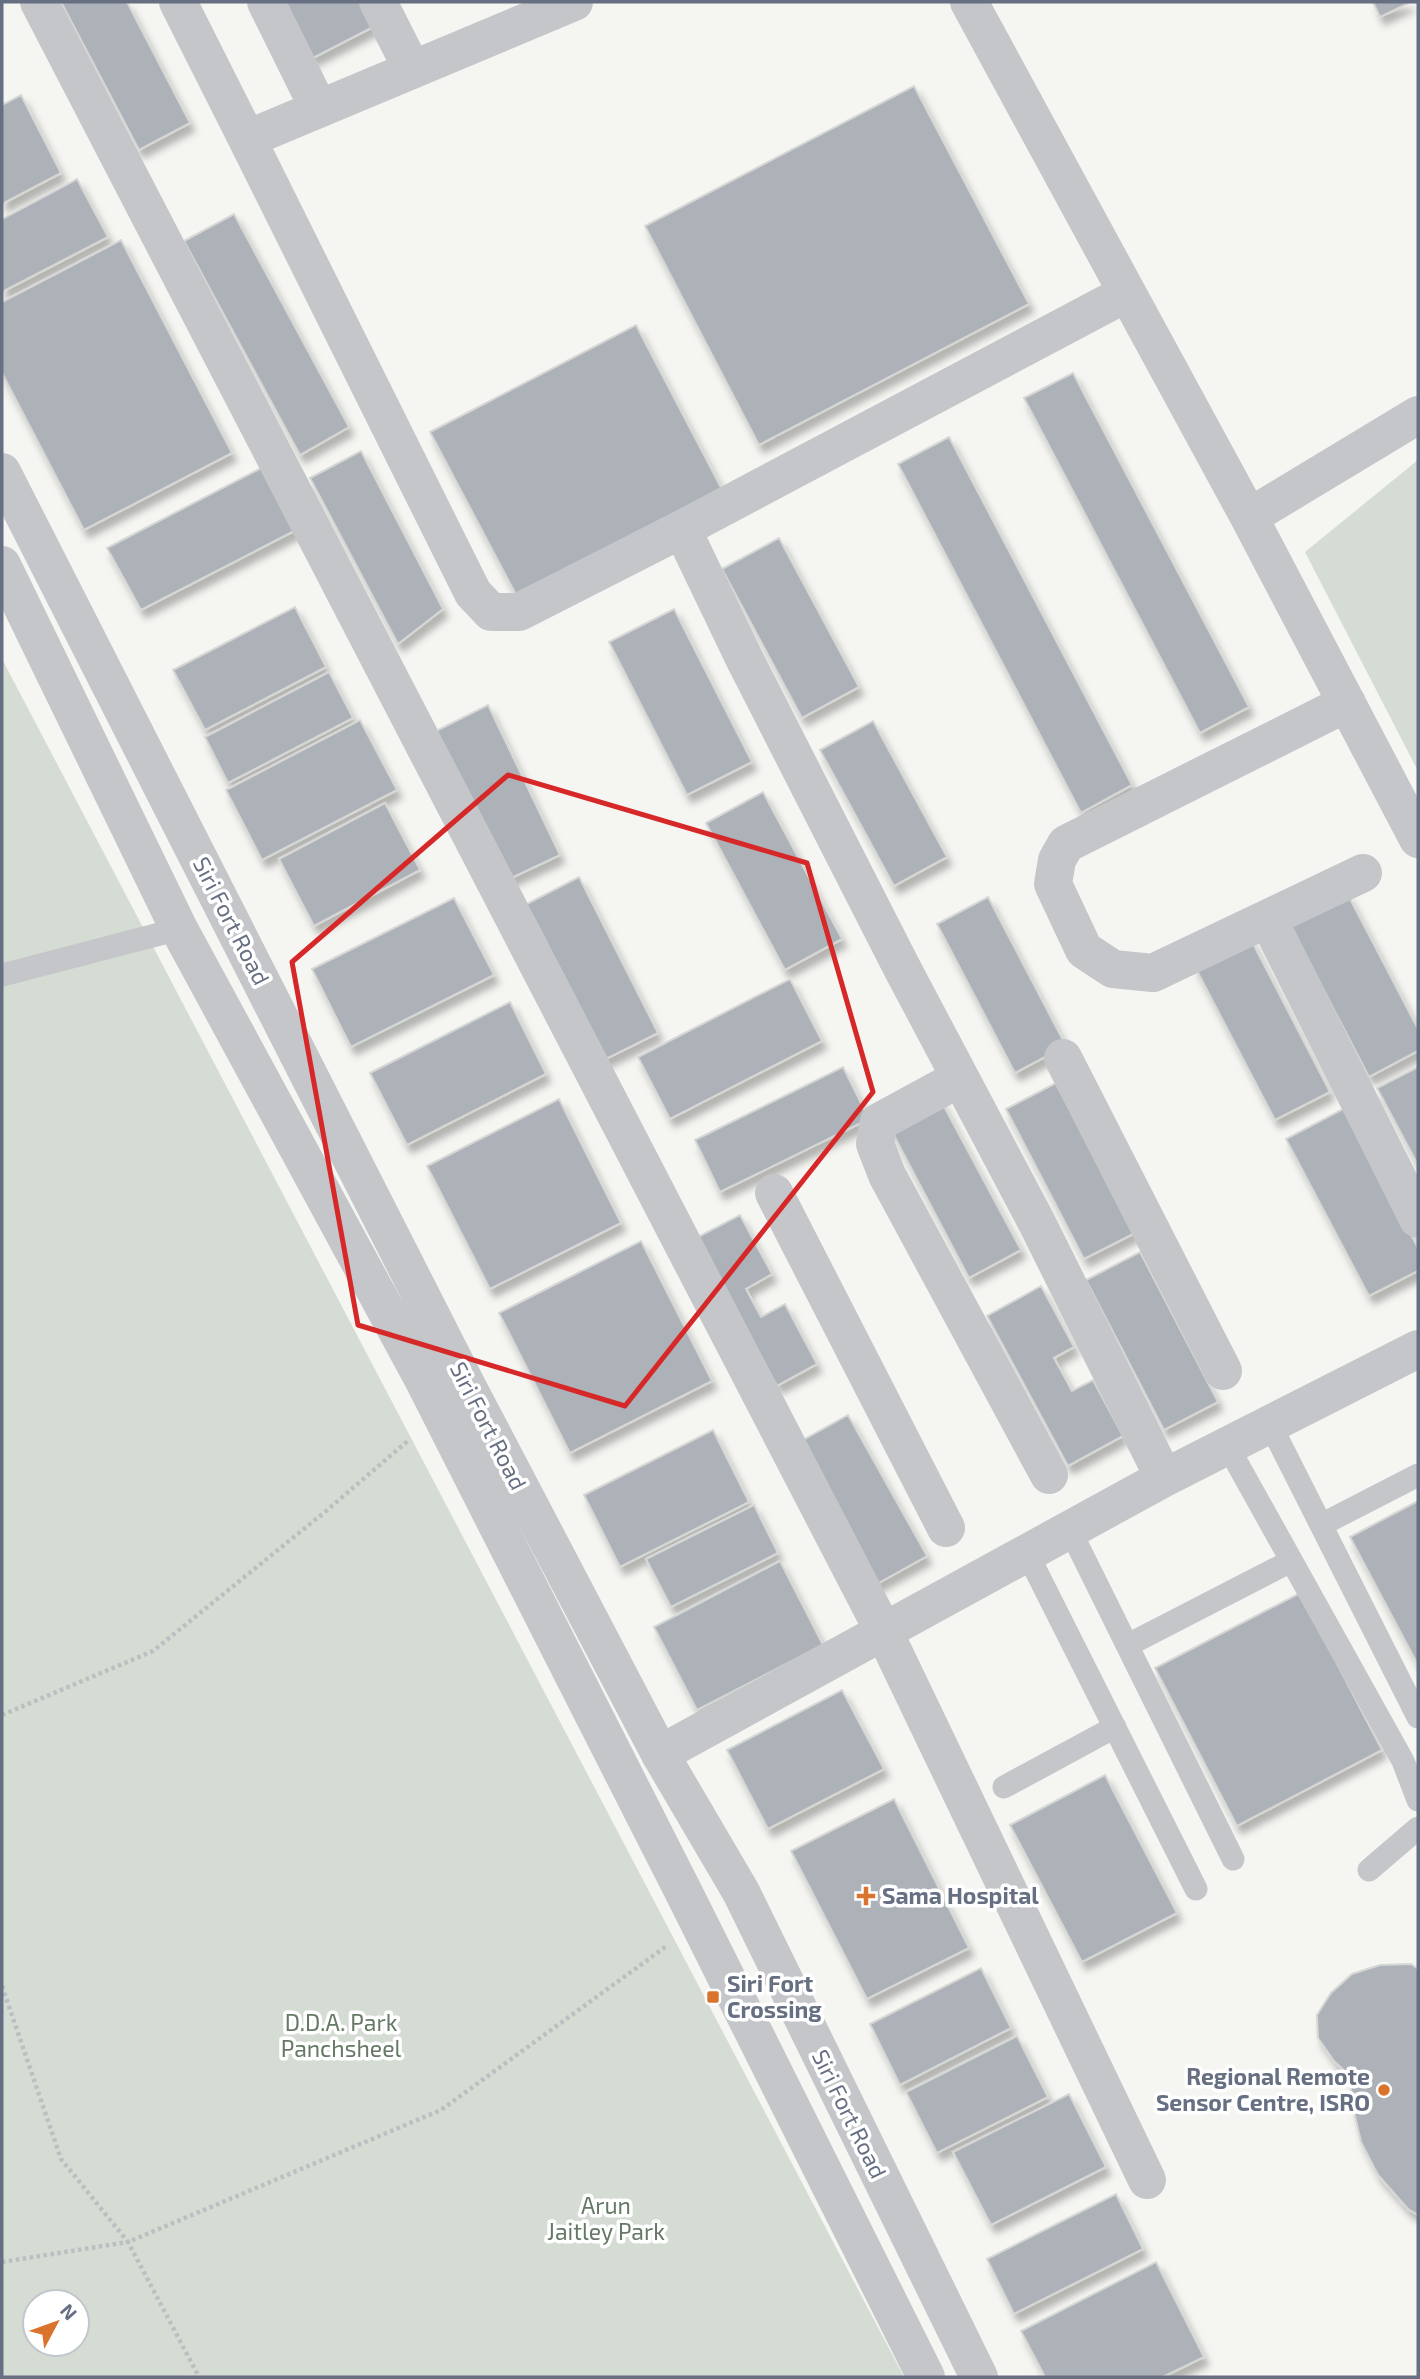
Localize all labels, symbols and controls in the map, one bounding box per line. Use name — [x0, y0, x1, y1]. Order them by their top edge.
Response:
street label: Siri Fort Road — [188, 852, 276, 989]
street label: Siri Fort Road — [445, 1357, 533, 1494]
place label: Sama Hospital — [882, 1881, 1039, 1909]
marker: Sama Hospital — [856, 1886, 876, 1906]
place label: Siri Fort Crossing — [727, 1969, 822, 2023]
marker: Siri Fort Crossing — [705, 1989, 721, 2005]
park label: D.D.A. Park Panchsheel — [281, 2008, 401, 2062]
street label: Siri Fort Road — [807, 2045, 893, 2183]
place label: Regional Remote Sensor Centre, ISRO — [1156, 2062, 1370, 2116]
marker: Regional Remote Sensor Centre, ISRO — [1376, 2082, 1392, 2098]
park label: Arun Jaitley Park — [547, 2191, 665, 2245]
north arrow — [21, 2288, 91, 2358]
text: N — [56, 2299, 82, 2324]

